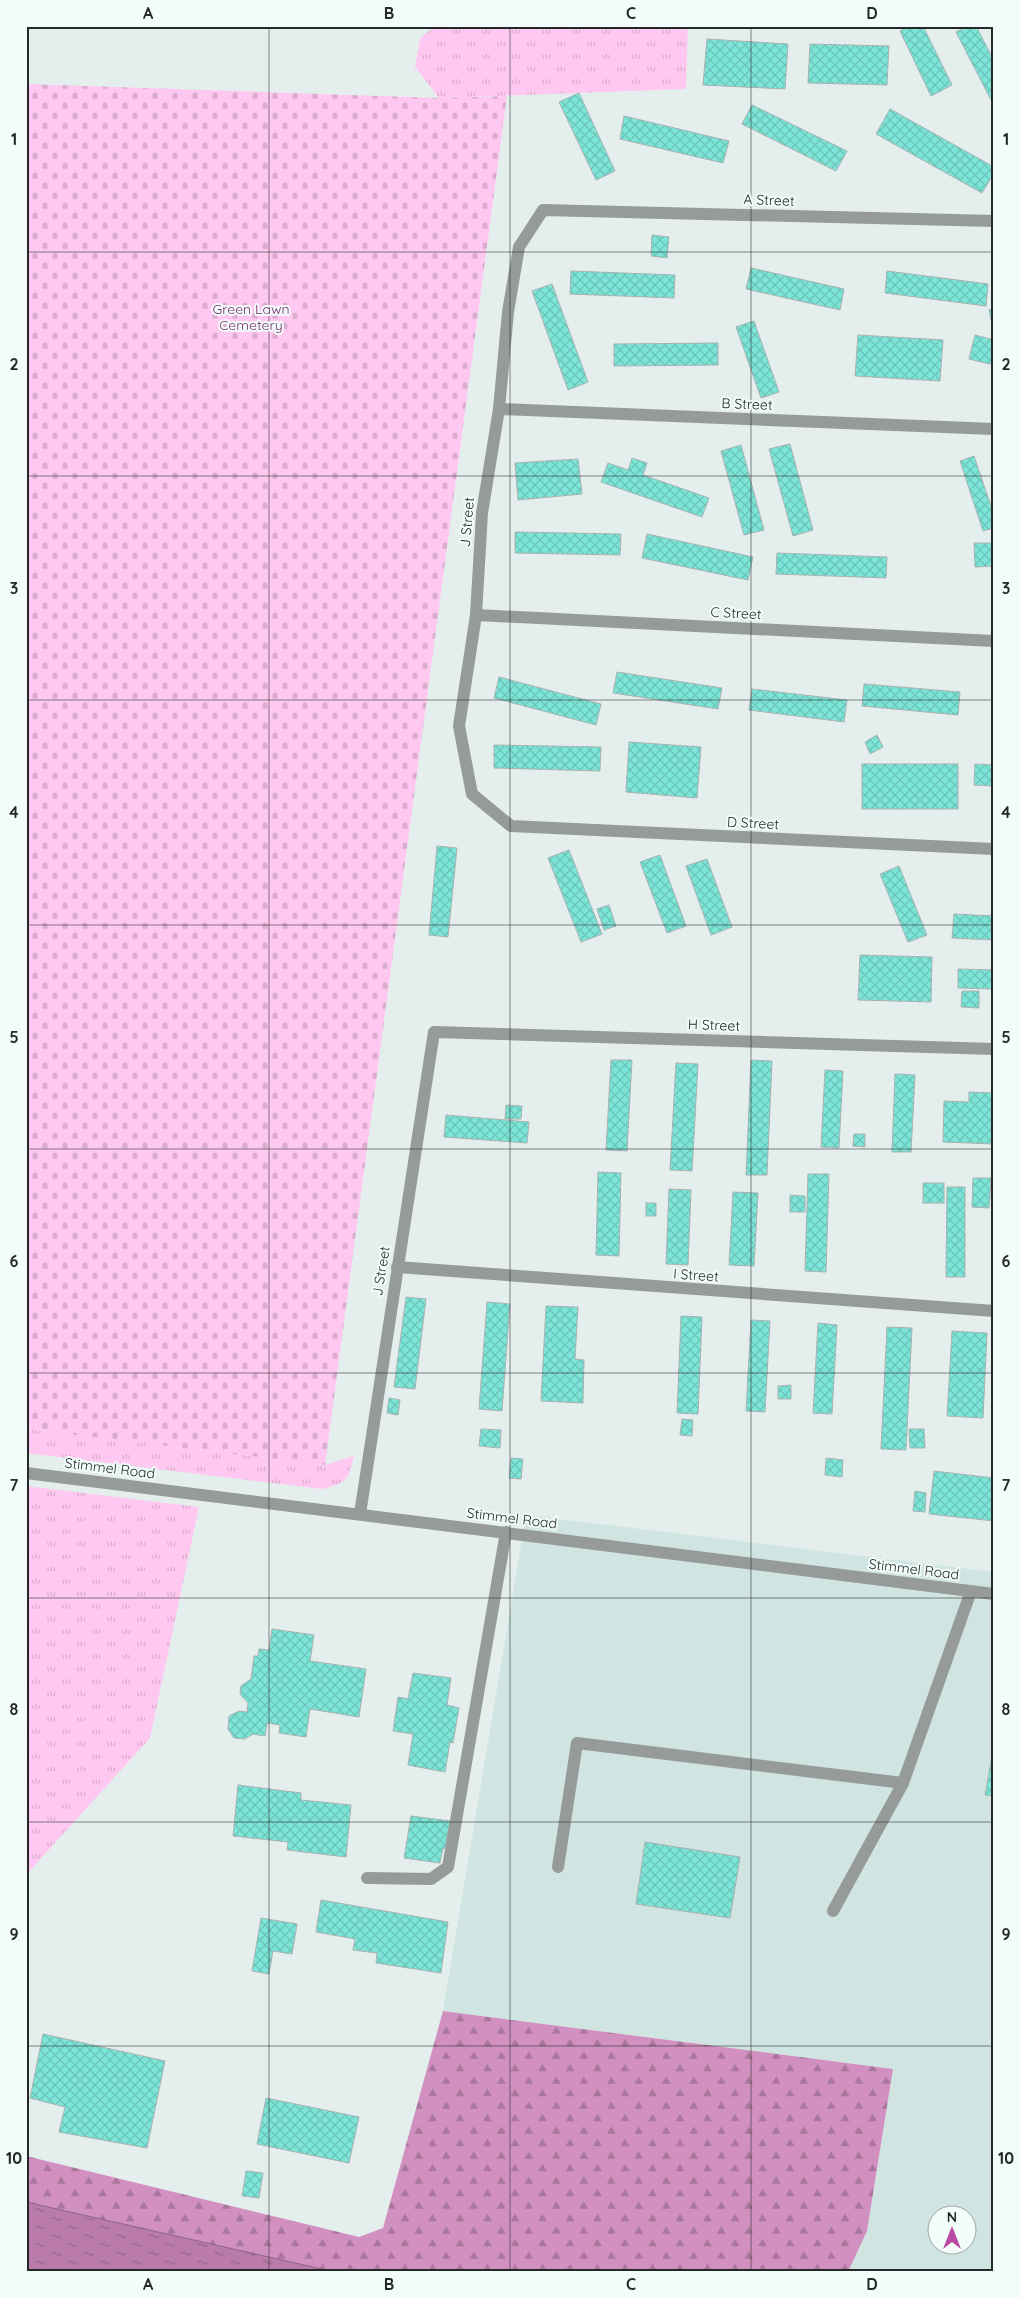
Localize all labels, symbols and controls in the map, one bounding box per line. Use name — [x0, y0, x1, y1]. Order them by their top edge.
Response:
text: A — [143, 3, 154, 23]
text: B — [384, 3, 394, 23]
text: C — [626, 3, 636, 23]
text: D — [866, 3, 878, 23]
text: 1 — [11, 129, 17, 149]
text: 1 — [1003, 129, 1009, 149]
street label: A Street — [743, 190, 795, 210]
park label: Green Lawn Cemetery — [212, 300, 290, 334]
text: 2 — [9, 354, 19, 374]
text: 2 — [1001, 354, 1011, 374]
street label: B Street — [721, 394, 773, 414]
street label: J Street — [456, 496, 478, 548]
text: 3 — [10, 578, 18, 598]
text: 3 — [1002, 578, 1010, 598]
street label: C Street — [710, 603, 762, 623]
text: 4 — [9, 802, 19, 822]
text: 4 — [1001, 802, 1011, 822]
street label: D Street — [726, 813, 780, 833]
street label: H Street — [688, 1015, 741, 1035]
text: 5 — [9, 1027, 19, 1047]
text: 5 — [1001, 1027, 1011, 1047]
street label: J Street — [368, 1245, 394, 1297]
text: 6 — [10, 1251, 19, 1271]
text: 6 — [1002, 1251, 1011, 1271]
street label: I Street — [673, 1264, 720, 1286]
street label: Stimmel Road — [64, 1454, 156, 1482]
text: 7 — [10, 1475, 19, 1495]
text: 7 — [1002, 1475, 1011, 1495]
street label: Stimmel Road — [466, 1504, 558, 1532]
street label: Stimmel Road — [868, 1555, 960, 1583]
text: 8 — [10, 1699, 19, 1719]
text: 8 — [1002, 1699, 1011, 1719]
text: 9 — [9, 1924, 19, 1944]
text: 9 — [1001, 1924, 1011, 1944]
text: 10 — [6, 2148, 22, 2168]
text: 10 — [998, 2148, 1014, 2168]
north arrow — [928, 2206, 978, 2256]
text: N — [947, 2208, 957, 2226]
text: A — [143, 2274, 154, 2294]
text: B — [384, 2274, 394, 2294]
text: C — [626, 2274, 636, 2294]
text: D — [866, 2274, 878, 2294]

